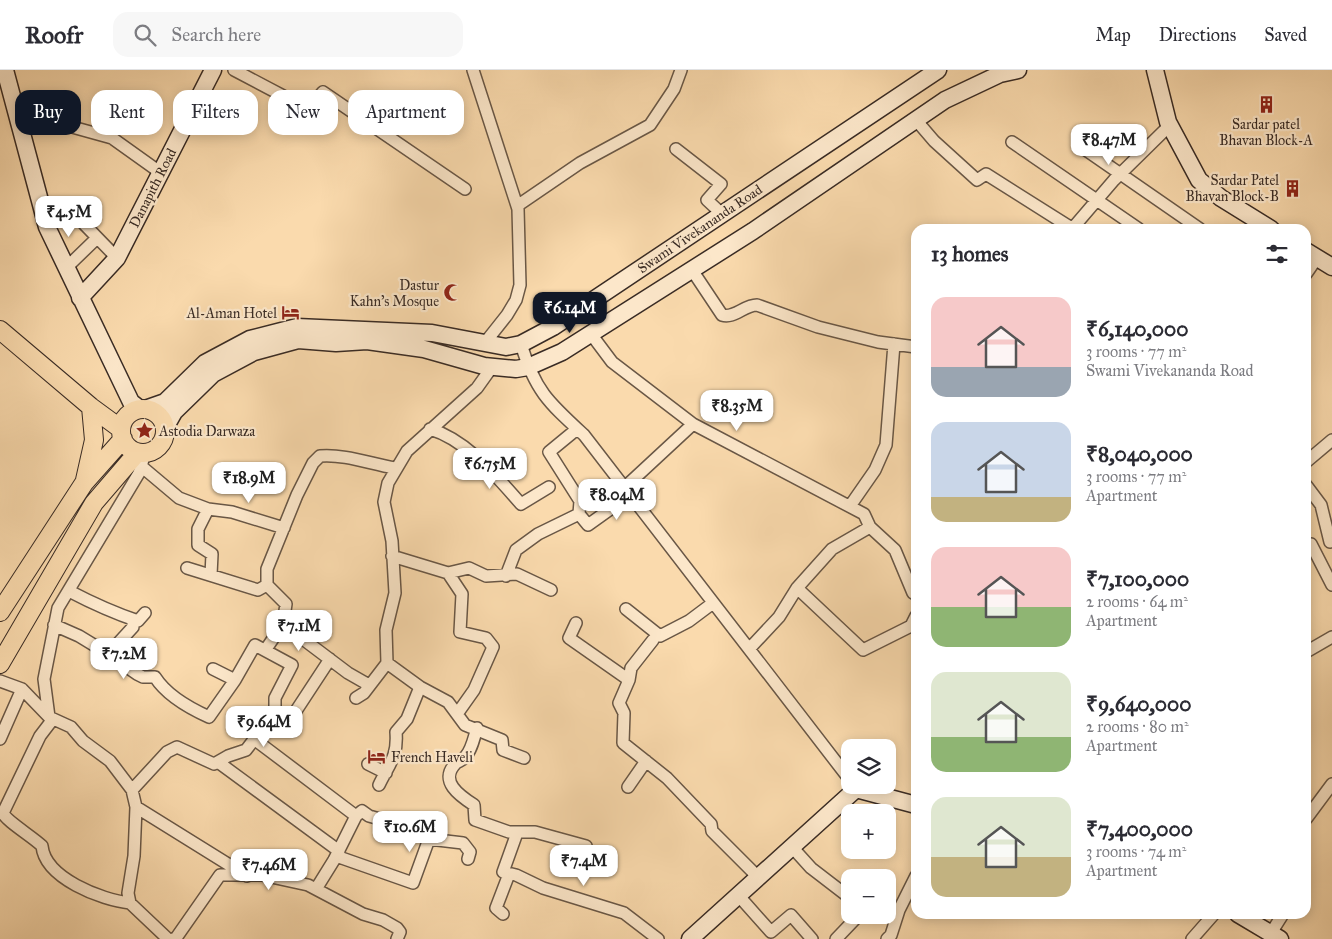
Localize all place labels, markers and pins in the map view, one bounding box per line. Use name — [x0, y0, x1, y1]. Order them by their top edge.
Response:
building icon: Sardar patel Bhavan Block-A — [1256, 94, 1276, 114]
place label: Sardar patel Bhavan Block-A — [1219, 116, 1313, 149]
pin: ₹8.47M — [1068, 124, 1150, 166]
place label: Sardar Patel Bhavan Block-B — [1185, 172, 1279, 205]
building icon: Sardar Patel Bhavan Block-B — [1283, 178, 1303, 198]
pin: ₹4.5M — [34, 196, 104, 238]
place label: Dastur Kahn's Mosque — [350, 277, 440, 311]
mosque icon: Dastur Kahn's Mosque — [443, 283, 463, 303]
pin: ₹6.14M — [529, 292, 611, 334]
hotel icon: Al-Aman Hotel — [281, 303, 301, 323]
place label: Al-Aman Hotel — [186, 305, 277, 322]
pin: ₹8.35M — [696, 390, 778, 432]
place icon: Astodia Darwaza — [135, 421, 155, 441]
place label: Astodia Darwaza — [158, 423, 255, 440]
pin: ₹6.75M — [449, 448, 531, 490]
pin: ₹18.9M — [208, 462, 290, 504]
pin: ₹8.04M — [576, 478, 658, 521]
pin: ₹7.1M — [264, 610, 334, 652]
pin: ₹7.2M — [89, 638, 159, 680]
pin: ₹9.64M — [223, 706, 305, 748]
hotel icon: French Haveli — [367, 747, 387, 767]
place label: French Haveli — [391, 749, 473, 766]
pin: ₹10.6M — [369, 810, 451, 853]
pin: ₹7.4M — [549, 844, 619, 887]
pin: ₹7.46M — [228, 848, 310, 891]

